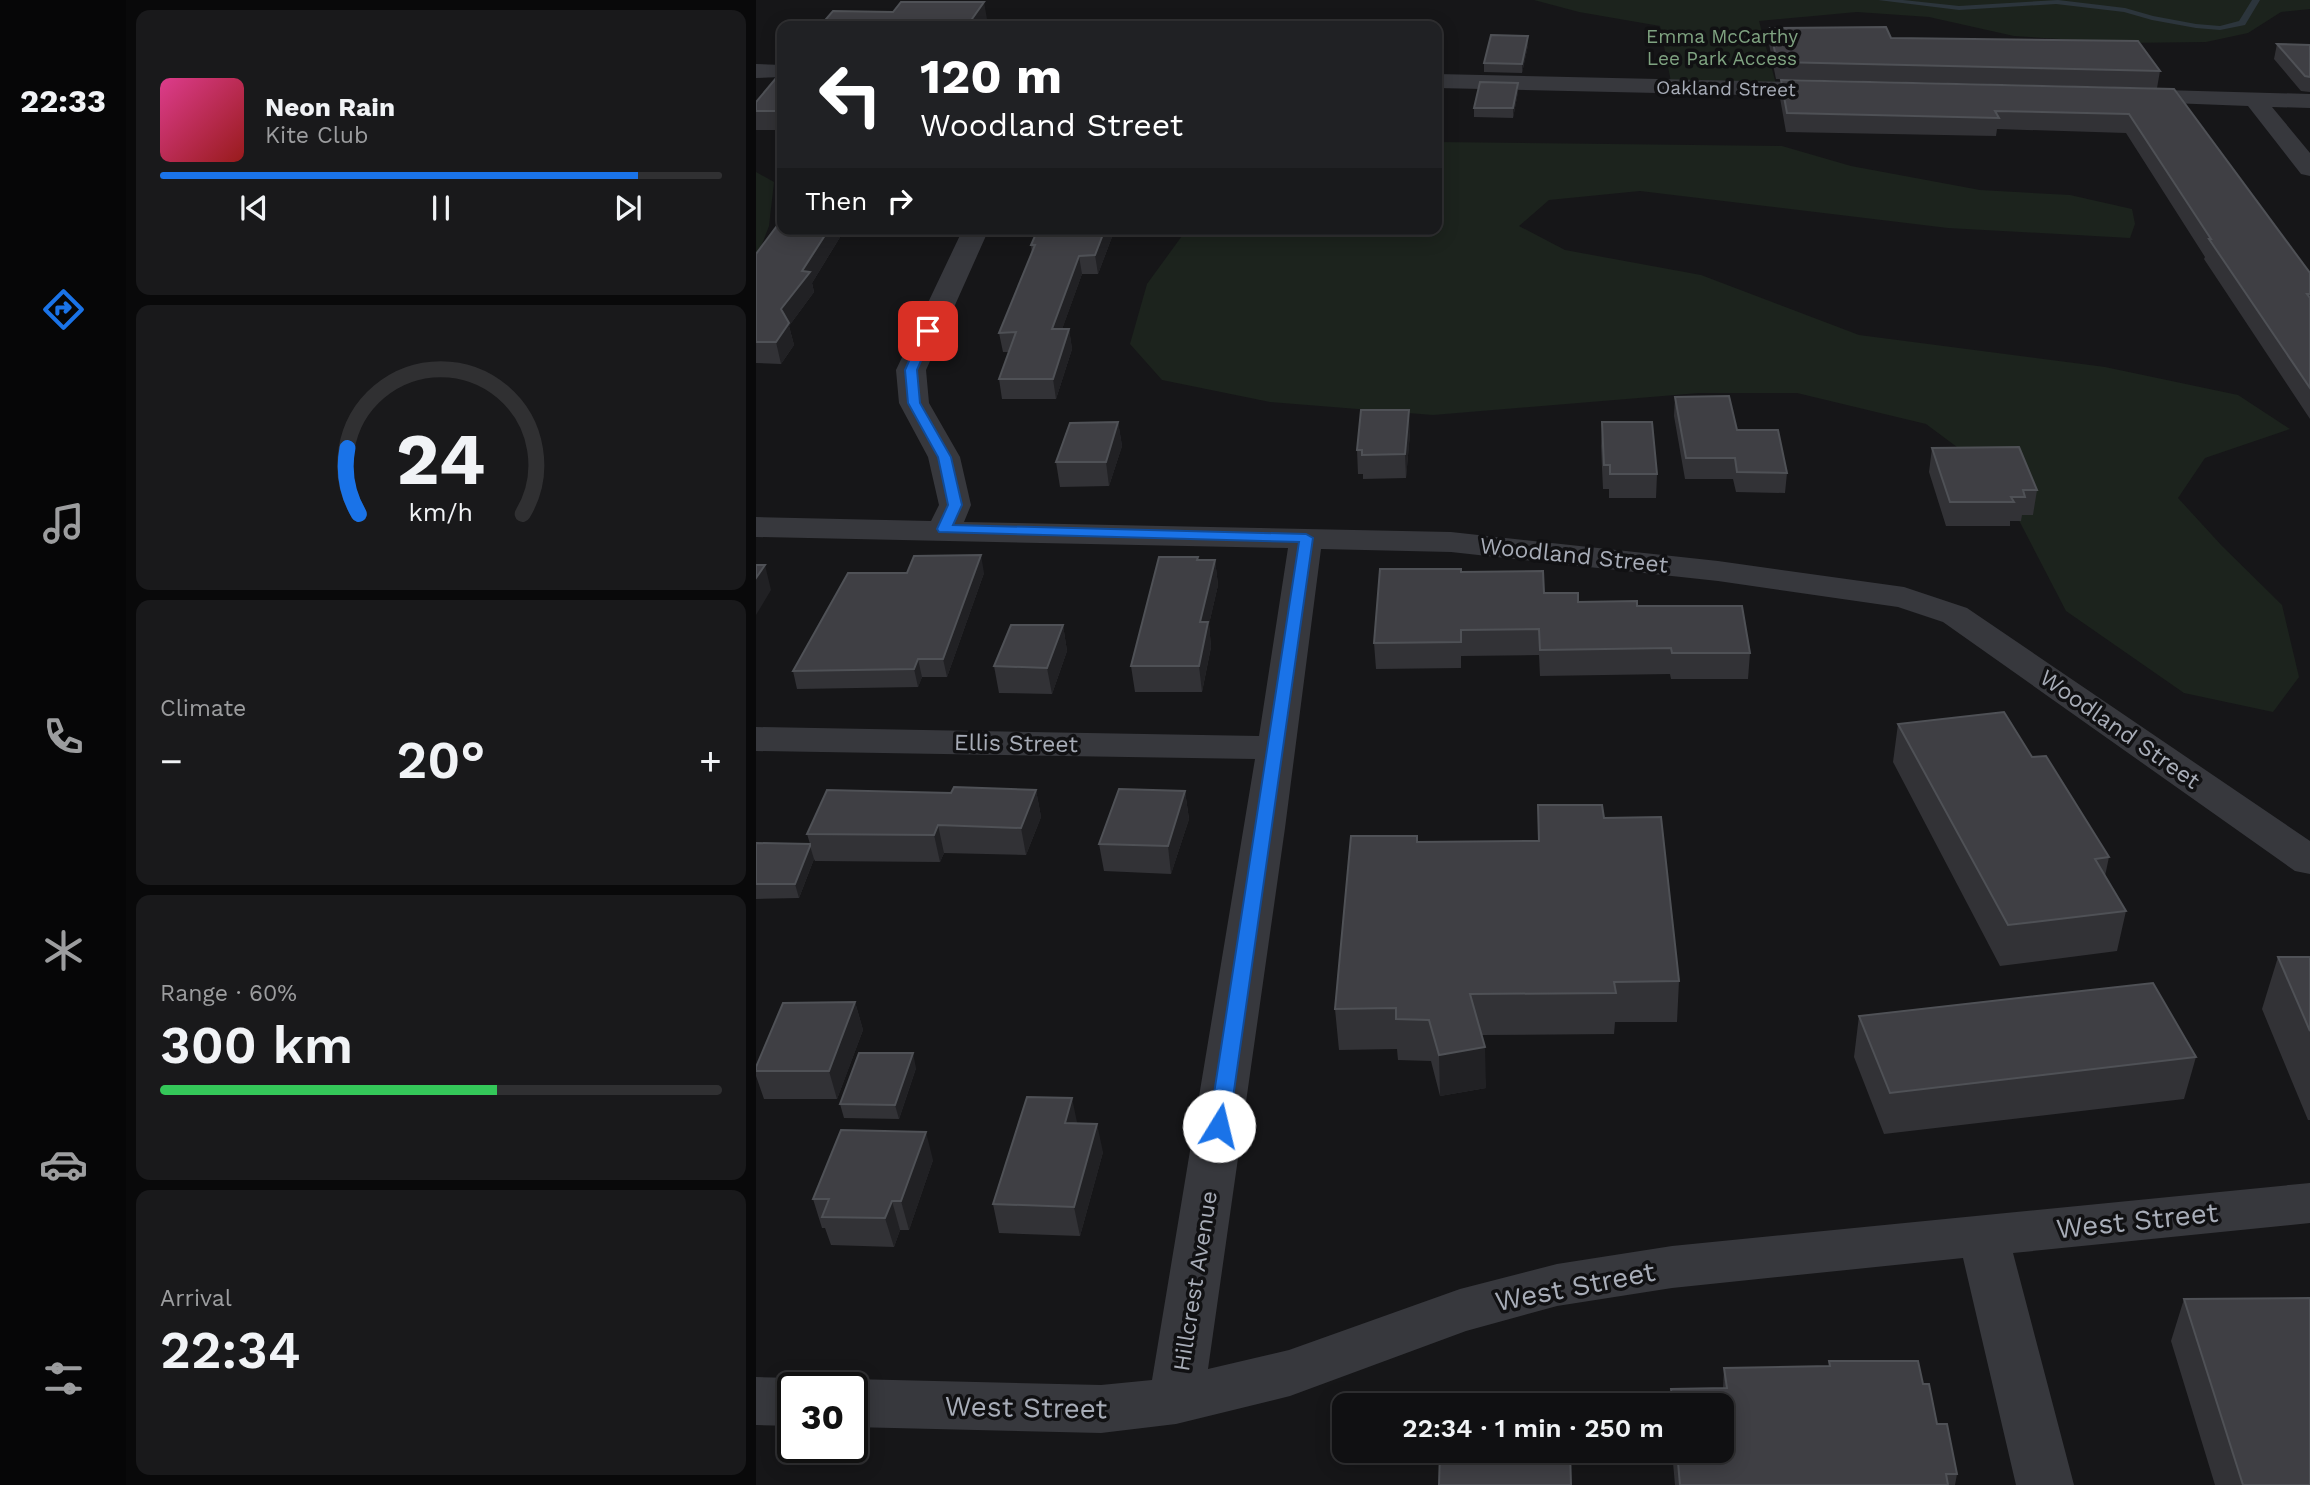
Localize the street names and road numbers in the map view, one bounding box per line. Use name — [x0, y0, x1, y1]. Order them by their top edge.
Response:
street label: Oakland Street — [1656, 76, 1796, 101]
street label: Woodland Street — [1478, 532, 1670, 579]
street label: Woodland Street — [2035, 664, 2205, 795]
street label: Ellis Street — [954, 729, 1079, 758]
street label: Hillcrest Avenue — [1168, 1189, 1223, 1373]
street label: West Street — [2055, 1196, 2220, 1245]
street label: West Street — [1492, 1255, 1658, 1318]
street label: West Street — [944, 1390, 1108, 1425]

